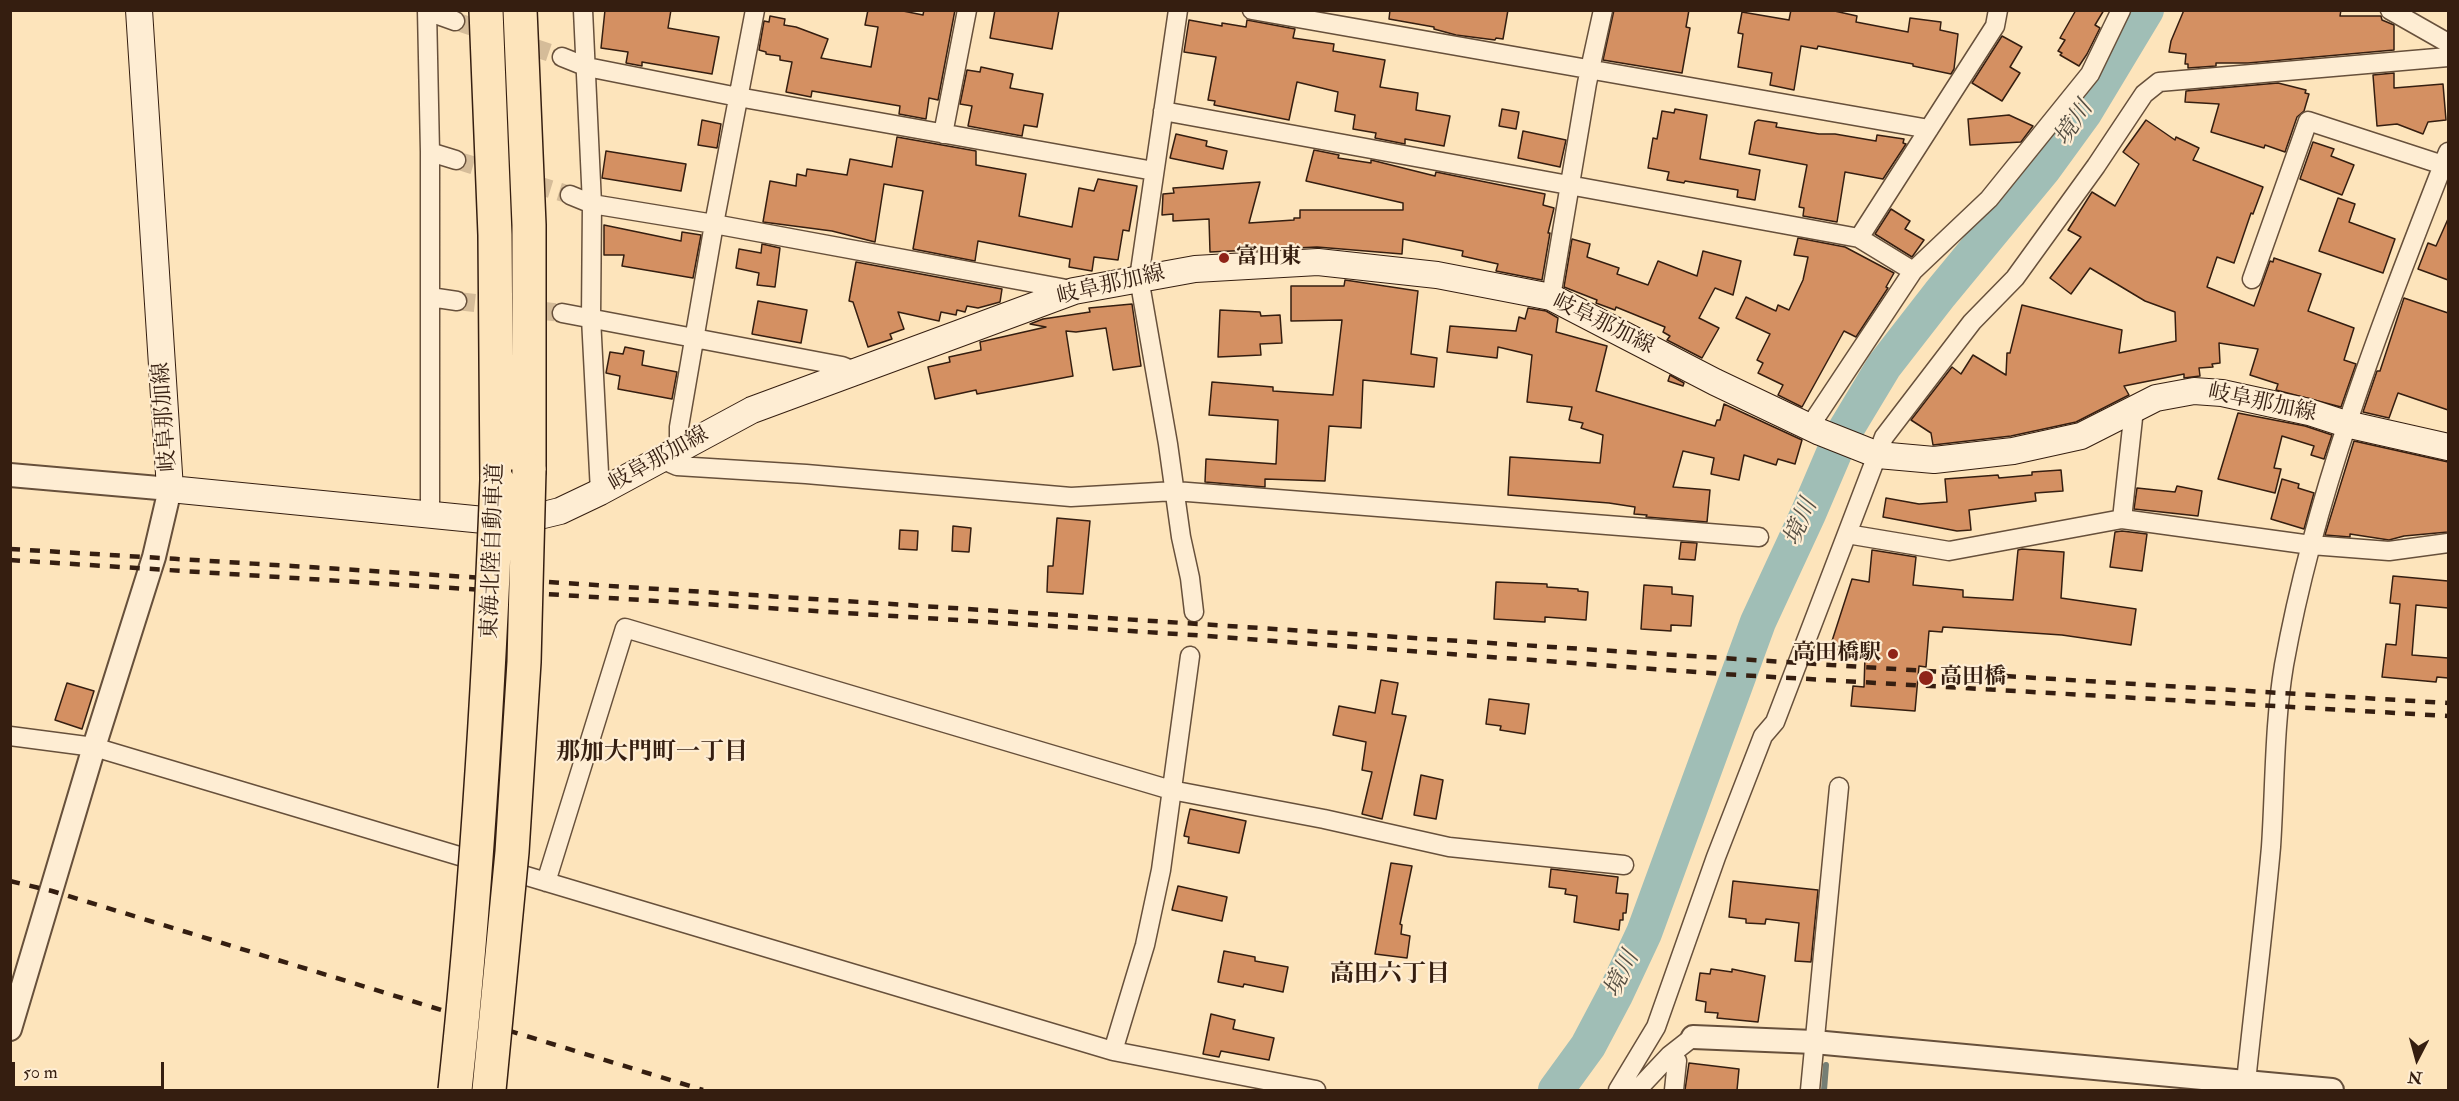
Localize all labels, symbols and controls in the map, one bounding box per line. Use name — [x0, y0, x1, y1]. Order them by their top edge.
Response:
water label: 境川 — [2050, 96, 2100, 152]
place label: 富田東 — [1236, 245, 1302, 271]
marker: 富田東 — [1217, 251, 1231, 265]
street label: 岐阜那加線 — [1054, 261, 1168, 311]
street label: 岐阜那加線 — [1548, 289, 1658, 361]
street label: 岐阜那加線 — [149, 361, 183, 473]
street label: 岐阜那加線 — [2205, 380, 2319, 428]
street label: 岐阜那加線 — [604, 422, 714, 498]
street label: 東海北陸自動車道 — [478, 463, 510, 639]
water label: 境川 — [1779, 495, 1825, 551]
place label: 高田橋駅 — [1793, 641, 1881, 667]
marker: 高田橋駅 — [1886, 647, 1900, 661]
place label: 高田橋 — [1940, 665, 2006, 691]
marker: 高田橋 — [1917, 669, 1935, 687]
district label: 那加大門町一丁目 — [556, 740, 748, 768]
water label: 境川 — [1600, 947, 1646, 1003]
district label: 高田六丁目 — [1330, 962, 1450, 990]
north arrow — [2387, 1029, 2447, 1089]
scale bar — [15, 1050, 166, 1088]
text: 50 m — [23, 1061, 58, 1084]
text: N — [2407, 1066, 2423, 1088]

